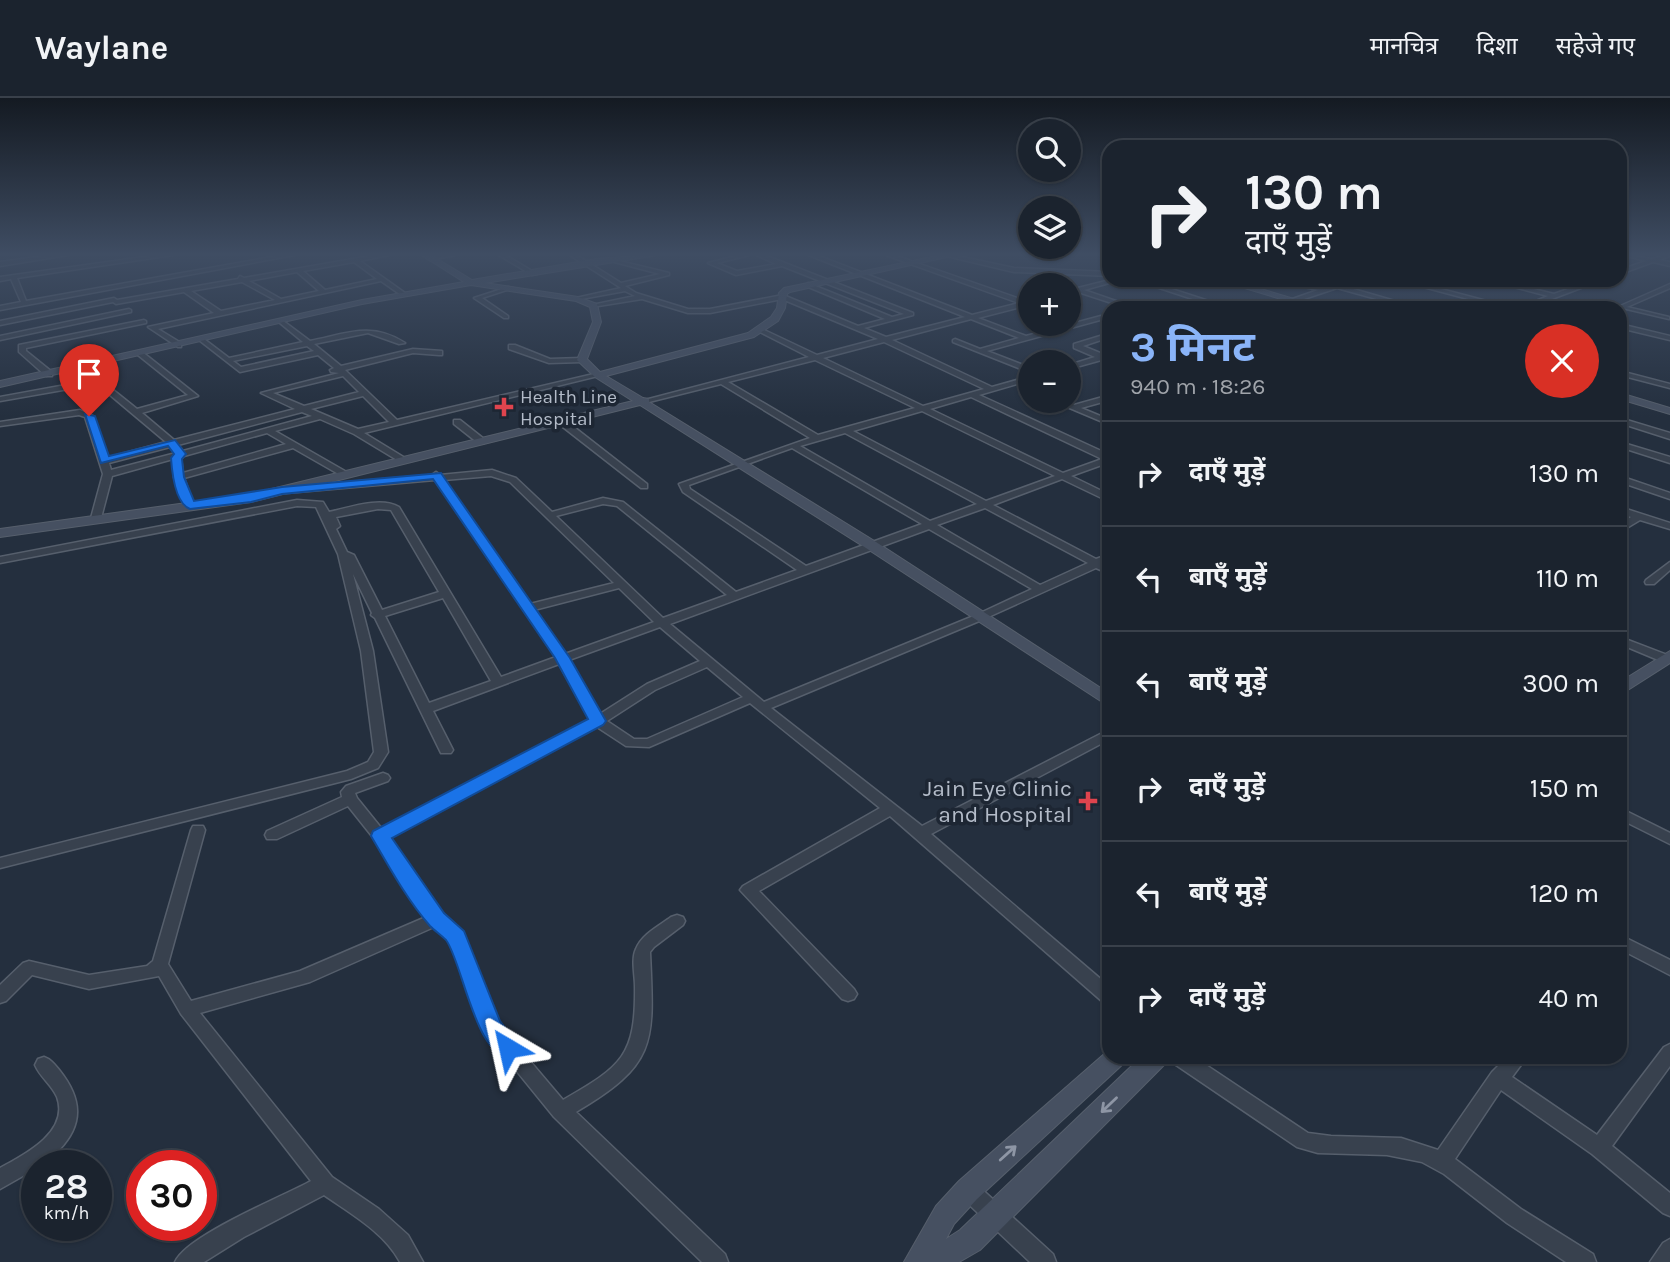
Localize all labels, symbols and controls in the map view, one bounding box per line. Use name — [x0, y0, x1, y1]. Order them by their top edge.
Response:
text: Waylane — [35, 29, 168, 67]
text: मानचित्र — [1370, 32, 1438, 60]
text: दिशा — [1476, 32, 1518, 60]
text: सहेजे गए — [1556, 32, 1635, 60]
map controls — [1018, 119, 1081, 413]
button: search — [1018, 119, 1081, 182]
text: 130 m — [1245, 164, 1383, 221]
icon: right — [1130, 168, 1221, 259]
button: layers — [1018, 196, 1081, 259]
text: दाएँ मुड़ें — [1245, 223, 1332, 260]
button: + — [1018, 273, 1081, 336]
text: 3 मिनट — [1130, 322, 1255, 372]
button: close — [1525, 324, 1599, 398]
pin — [59, 344, 119, 416]
button: − — [1018, 350, 1081, 413]
icon: arrive — [70, 355, 108, 393]
text: 940 m · 18:26 — [1130, 373, 1265, 400]
place label: Health Line Hospital — [520, 386, 617, 430]
marker: Health Line Hospital — [494, 397, 514, 417]
icon: right — [1130, 455, 1168, 493]
text: दाएँ मुड़ें — [1189, 456, 1265, 487]
text: 130 m — [1529, 458, 1599, 489]
icon: left — [1130, 560, 1168, 598]
text: बाएँ मुड़ें — [1189, 561, 1267, 592]
text: 110 m — [1536, 563, 1599, 594]
icon: left — [1130, 665, 1168, 703]
text: बाएँ मुड़ें — [1189, 666, 1267, 697]
text: 300 m — [1522, 668, 1599, 699]
icon: right — [1130, 770, 1168, 808]
text: दाएँ मुड़ें — [1189, 771, 1265, 802]
text: 150 m — [1530, 773, 1599, 804]
place label: Jain Eye Clinic and Hospital — [923, 775, 1072, 828]
marker: Jain Eye Clinic and Hospital — [1078, 791, 1098, 811]
icon: left — [1130, 875, 1168, 913]
text: बाएँ मुड़ें — [1189, 876, 1267, 907]
text: 120 m — [1529, 878, 1599, 909]
icon: right — [1130, 980, 1168, 1018]
text: दाएँ मुड़ें — [1189, 981, 1265, 1012]
text: 40 m — [1539, 983, 1599, 1014]
position arrow — [471, 1011, 545, 1085]
one-way arrow — [1100, 1096, 1117, 1113]
one-way arrow — [999, 1145, 1016, 1162]
speed limit sign: 30 — [126, 1150, 217, 1241]
text: 28 — [45, 1166, 88, 1207]
text: km/h — [44, 1202, 89, 1224]

